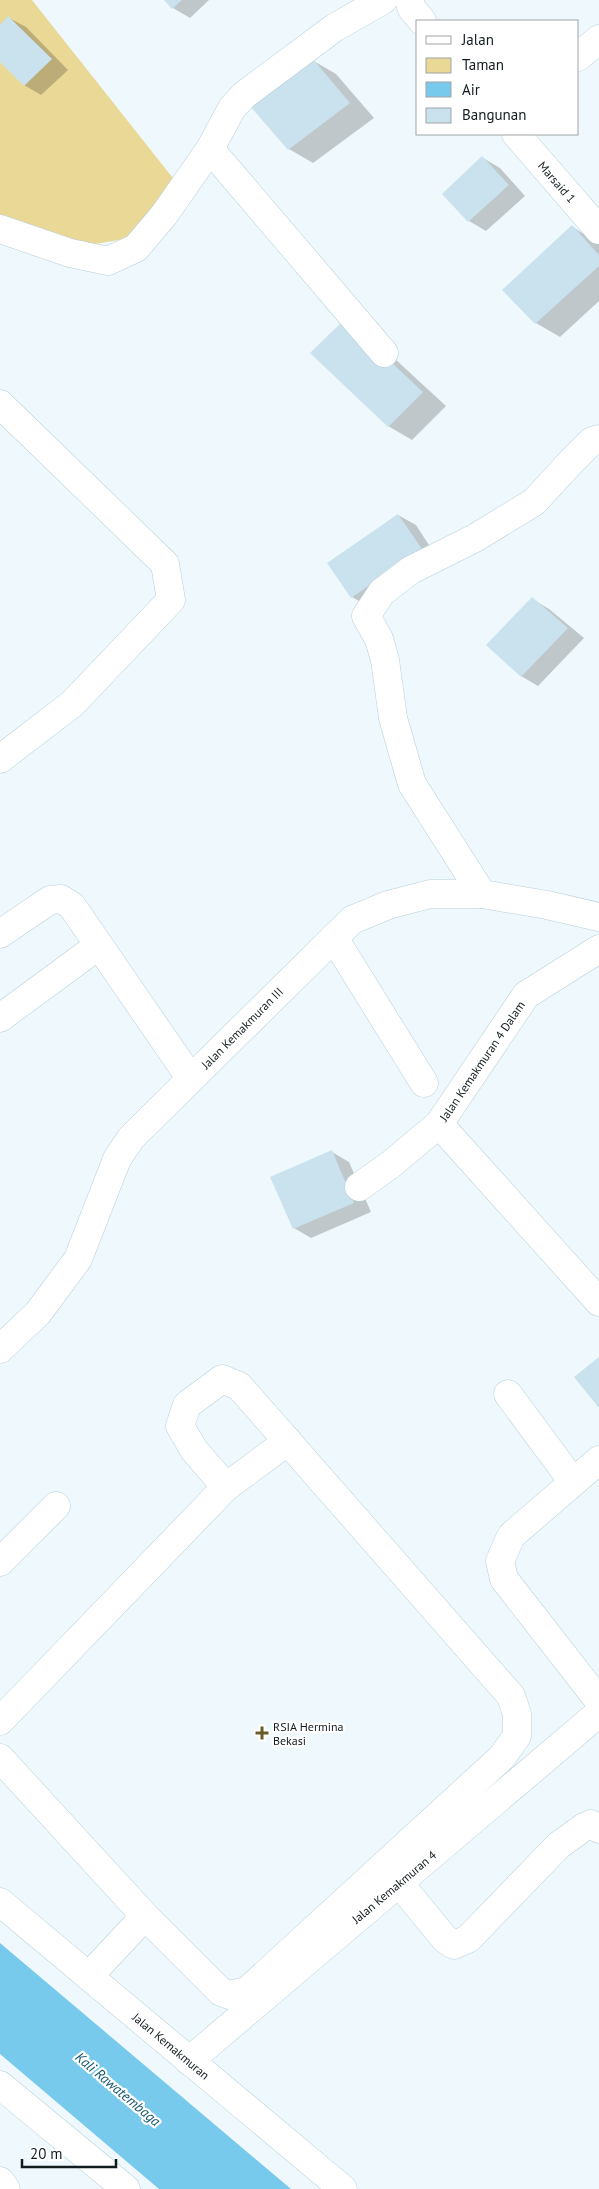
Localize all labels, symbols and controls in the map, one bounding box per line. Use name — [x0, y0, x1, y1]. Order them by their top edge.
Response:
legend — [416, 20, 579, 135]
text: Jalan — [461, 30, 494, 49]
text: Taman — [462, 55, 504, 74]
text: Air — [462, 80, 480, 99]
text: Bangunan — [462, 105, 526, 124]
street label: Marsaid 1 — [535, 158, 579, 206]
street label: Jalan Kemakmuran III — [197, 984, 286, 1073]
street label: Jalan Kemakmuran 4 Dalam — [436, 998, 528, 1125]
place label: RSIA Hermina Bekasi — [273, 1719, 344, 1748]
marker: RSIA Hermina Bekasi — [255, 1726, 269, 1740]
street label: Jalan Kemakmuran 4 — [348, 1847, 440, 1927]
street label: Jalan Kemakmuran — [129, 2009, 213, 2083]
water label: Kali Rawatembaga — [72, 2048, 164, 2130]
scale bar — [22, 2136, 116, 2168]
text: 20 m — [30, 2144, 63, 2163]

